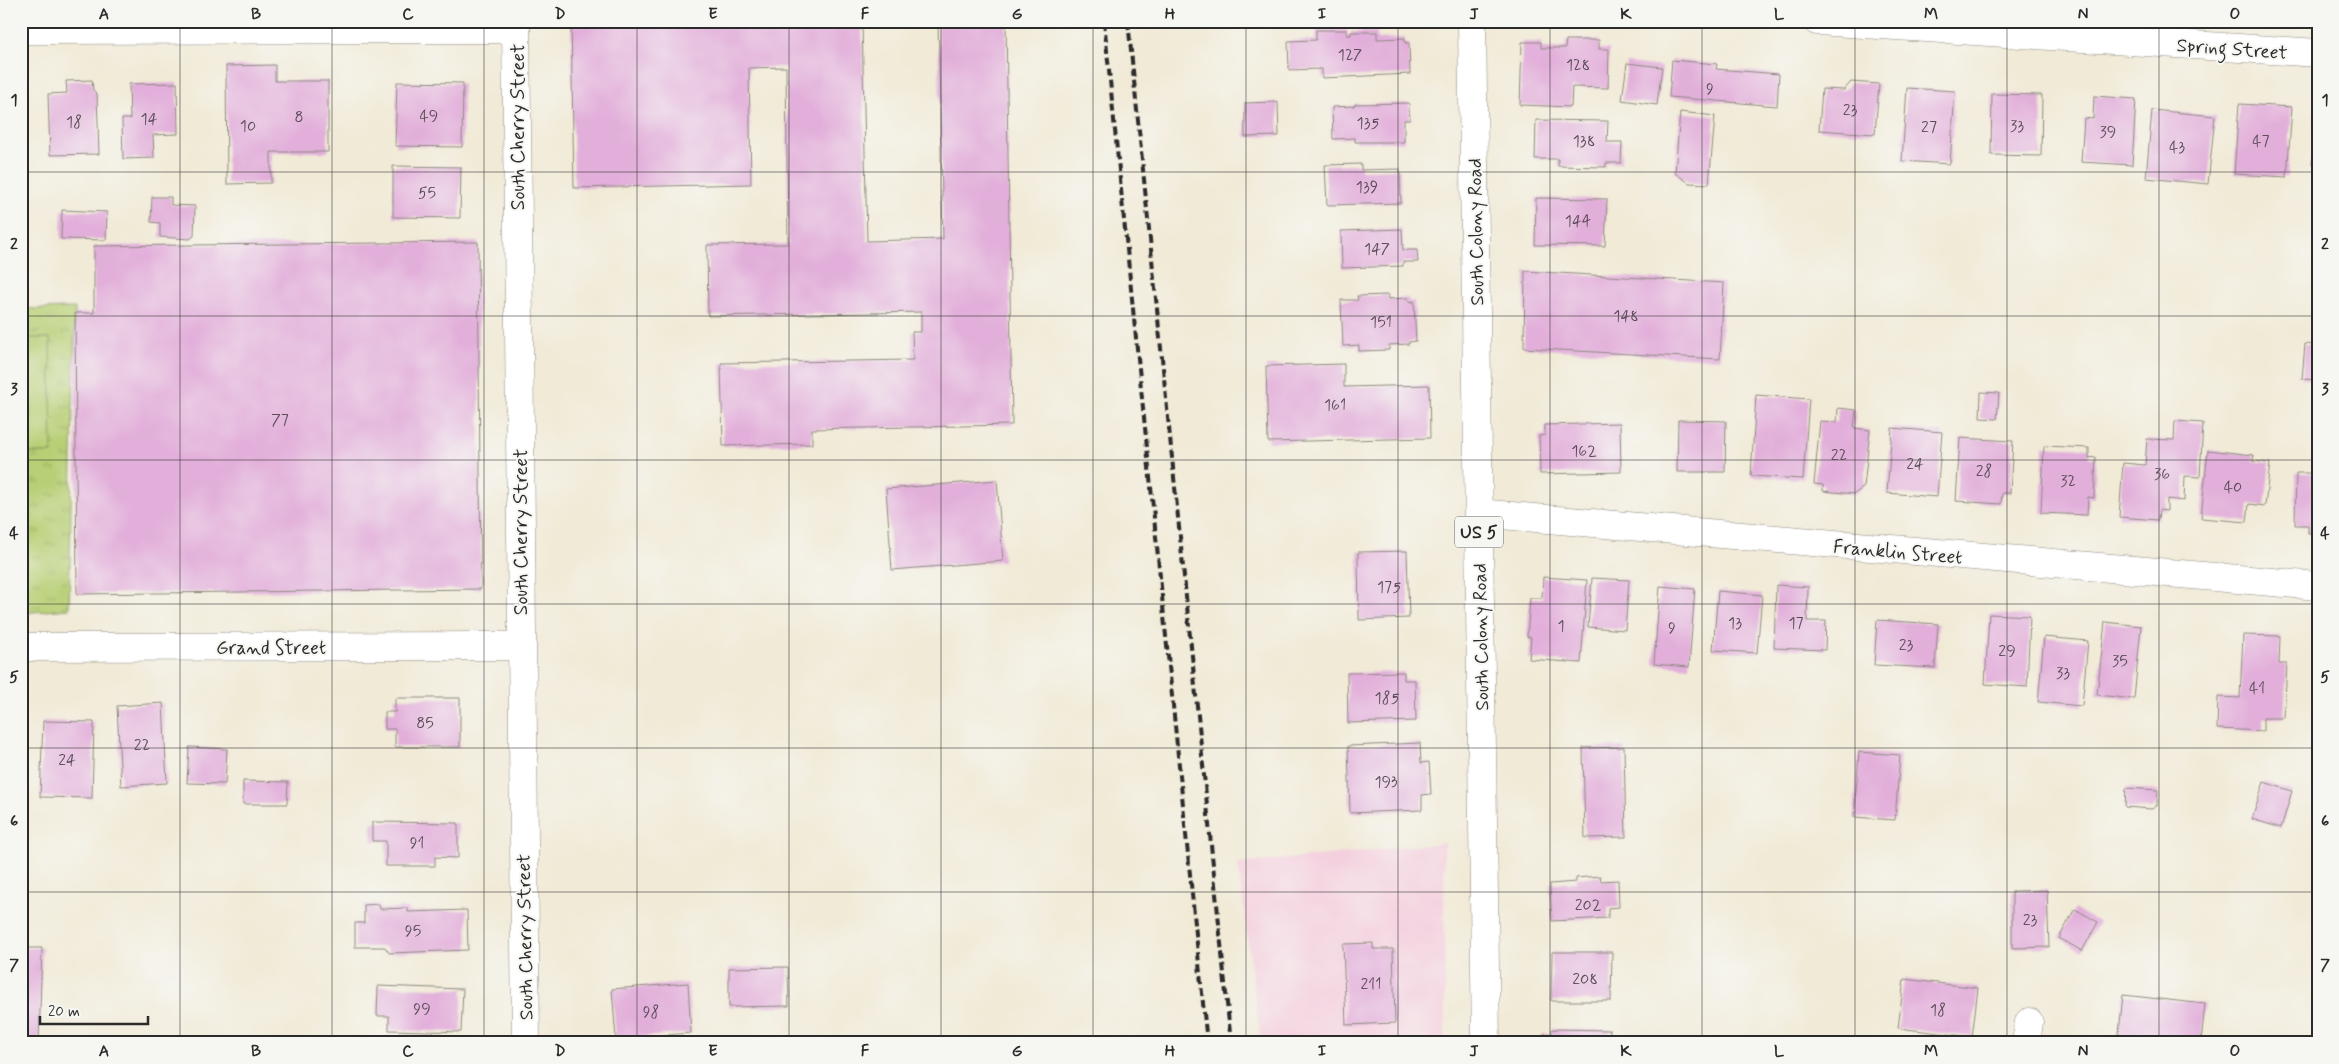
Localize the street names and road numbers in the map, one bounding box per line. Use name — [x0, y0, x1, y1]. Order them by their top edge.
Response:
street label: Spring Street — [2175, 33, 2288, 69]
street label: South Cherry Street — [506, 44, 531, 210]
street label: South Colony Road — [1463, 158, 1491, 306]
street label: South Cherry Street — [509, 449, 534, 615]
road number: US 5 — [1455, 516, 1503, 548]
street label: Franklin Street — [1832, 534, 1963, 571]
street label: South Colony Road — [1468, 563, 1496, 711]
street label: Grand Street — [216, 636, 326, 661]
street label: South Cherry Street — [512, 854, 539, 1020]

